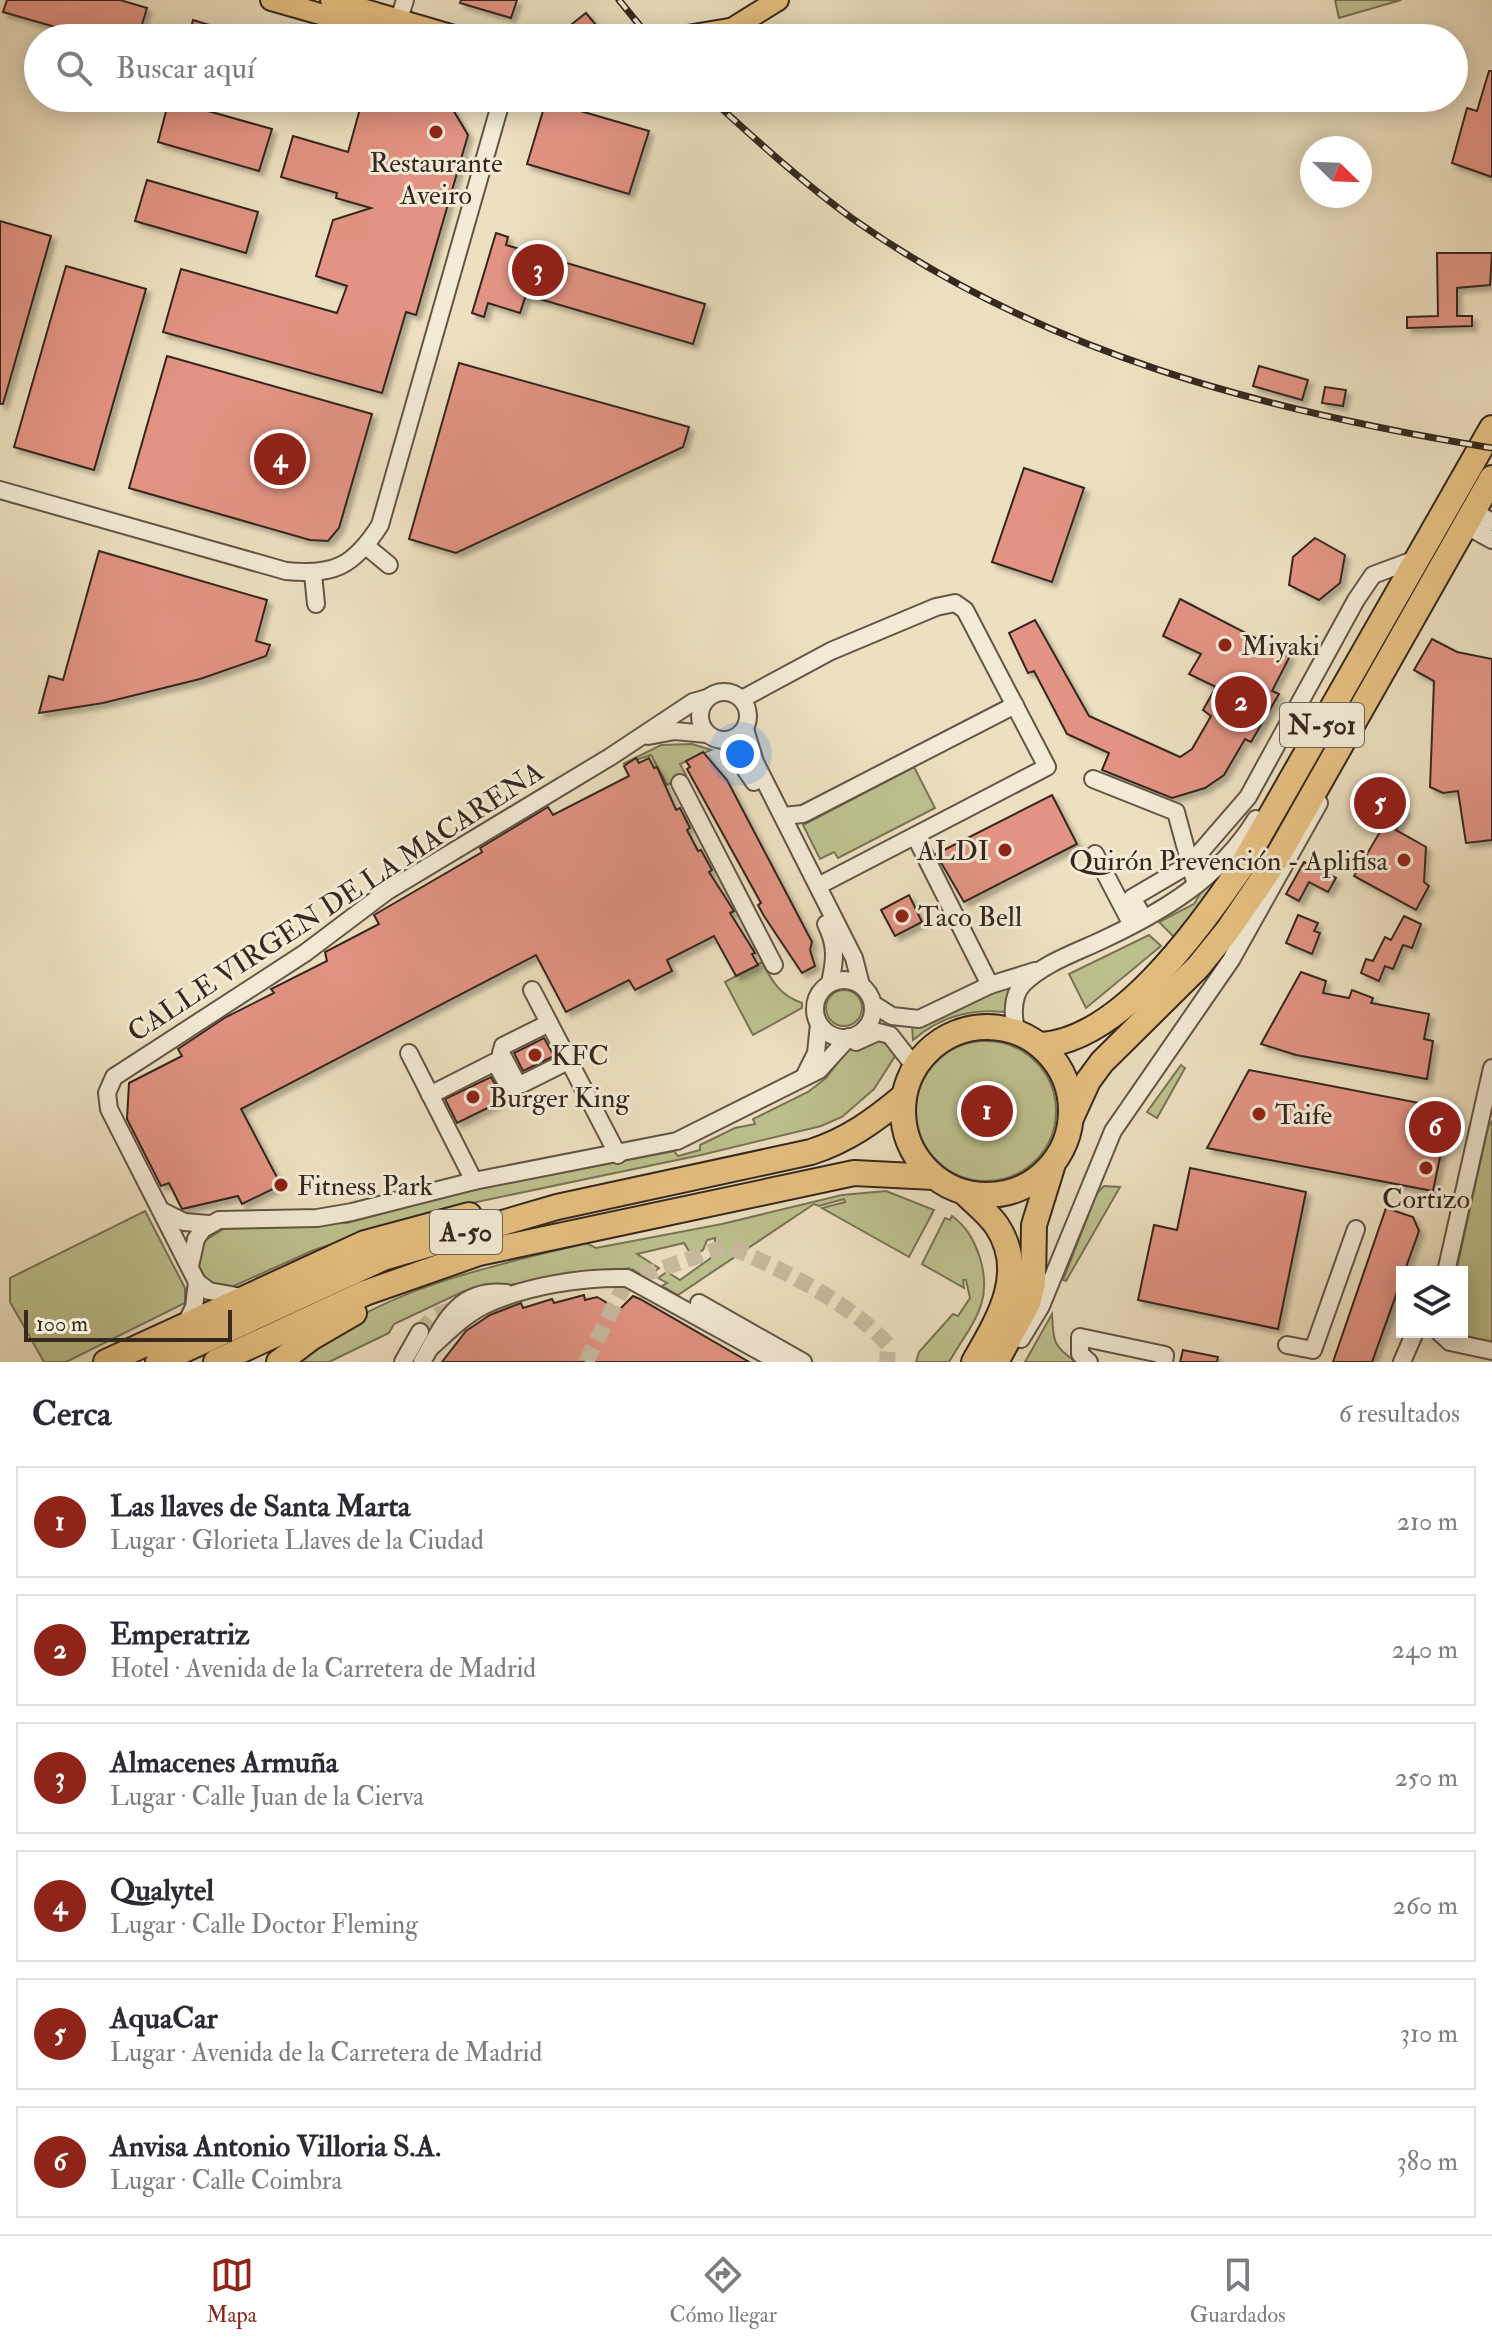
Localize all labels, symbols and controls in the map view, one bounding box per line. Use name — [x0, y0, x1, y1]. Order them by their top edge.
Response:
search box — [24, 24, 1468, 112]
icon: search — [52, 46, 96, 90]
text: Buscar aquí — [116, 50, 255, 87]
marker: Restaurante Aveiro — [427, 123, 445, 141]
north arrow — [1300, 136, 1372, 208]
place label: Restaurante Aveiro — [369, 146, 503, 213]
pin: 3 — [512, 240, 564, 300]
pin: 4 — [254, 429, 306, 489]
place label: Miyaki — [1241, 629, 1320, 664]
marker: Miyaki — [1216, 636, 1234, 654]
pin: 2 — [1215, 672, 1267, 732]
road number: N-501 — [1280, 703, 1364, 747]
your location — [720, 734, 760, 774]
street label: CALLE VIRGEN DE LA MACARENA — [121, 754, 550, 1050]
pin: 5 — [1354, 773, 1406, 833]
place label: ALDI — [916, 834, 989, 869]
marker: ALDI — [996, 841, 1014, 859]
place label: Quirón Prevención - Aplifisa — [1069, 844, 1388, 879]
marker: Quirón Prevención - Aplifisa — [1395, 851, 1413, 869]
place label: Taco Bell — [918, 900, 1022, 935]
marker: Taco Bell — [893, 907, 911, 925]
place label: KFC — [551, 1039, 609, 1074]
marker: KFC — [526, 1046, 544, 1064]
place label: Burger King — [489, 1081, 630, 1116]
pin: 1 — [961, 1081, 1013, 1141]
marker: Burger King — [464, 1088, 482, 1106]
pin: 6 — [1409, 1097, 1461, 1157]
place label: Taife — [1275, 1098, 1333, 1133]
marker: Taife — [1250, 1105, 1268, 1123]
marker: Cortizo — [1417, 1159, 1435, 1177]
place label: Fitness Park — [297, 1169, 433, 1204]
marker: Fitness Park — [272, 1176, 290, 1194]
place label: Cortizo — [1382, 1182, 1470, 1217]
road number: A-50 — [430, 1210, 502, 1254]
map controls — [1396, 1266, 1468, 1338]
button: layers — [1396, 1266, 1468, 1338]
scale bar — [24, 1306, 232, 1342]
text: 100 m — [36, 1310, 88, 1338]
text: Cerca — [32, 1393, 111, 1436]
text: 6 resultados — [1339, 1398, 1460, 1430]
text: Las llaves de Santa Marta — [110, 1488, 410, 1525]
text: 1 — [55, 1506, 65, 1538]
text: 210 m — [1397, 1506, 1458, 1538]
text: Lugar · Glorieta Llaves de la Ciudad — [110, 1525, 484, 1557]
text: Emperatriz — [110, 1616, 249, 1653]
text: 2 — [53, 1634, 67, 1666]
text: 240 m — [1392, 1634, 1458, 1666]
text: Hotel · Avenida de la Carretera de Madrid — [110, 1653, 536, 1685]
text: Almacenes Armuña — [110, 1744, 338, 1781]
text: 3 — [55, 1762, 65, 1794]
text: 250 m — [1395, 1762, 1458, 1794]
text: Lugar · Calle Juan de la Cierva — [110, 1781, 424, 1813]
text: Qualytel — [110, 1872, 214, 1909]
text: 4 — [53, 1890, 67, 1922]
text: 260 m — [1393, 1890, 1458, 1922]
text: Lugar · Calle Doctor Fleming — [110, 1909, 418, 1941]
text: AquaCar — [110, 2000, 218, 2037]
text: 5 — [54, 2018, 66, 2050]
text: 310 m — [1400, 2018, 1458, 2050]
text: Lugar · Avenida de la Carretera de Madrid — [110, 2037, 542, 2069]
text: Anvisa Antonio Villoria S.A. — [110, 2128, 441, 2165]
text: 6 — [53, 2146, 67, 2178]
text: 380 m — [1397, 2146, 1458, 2178]
text: Lugar · Calle Coimbra — [110, 2165, 342, 2197]
tab: Mapa — [206, 2253, 257, 2329]
tab: Cómo llegar — [670, 2253, 777, 2329]
tab: Guardados — [1190, 2253, 1286, 2329]

